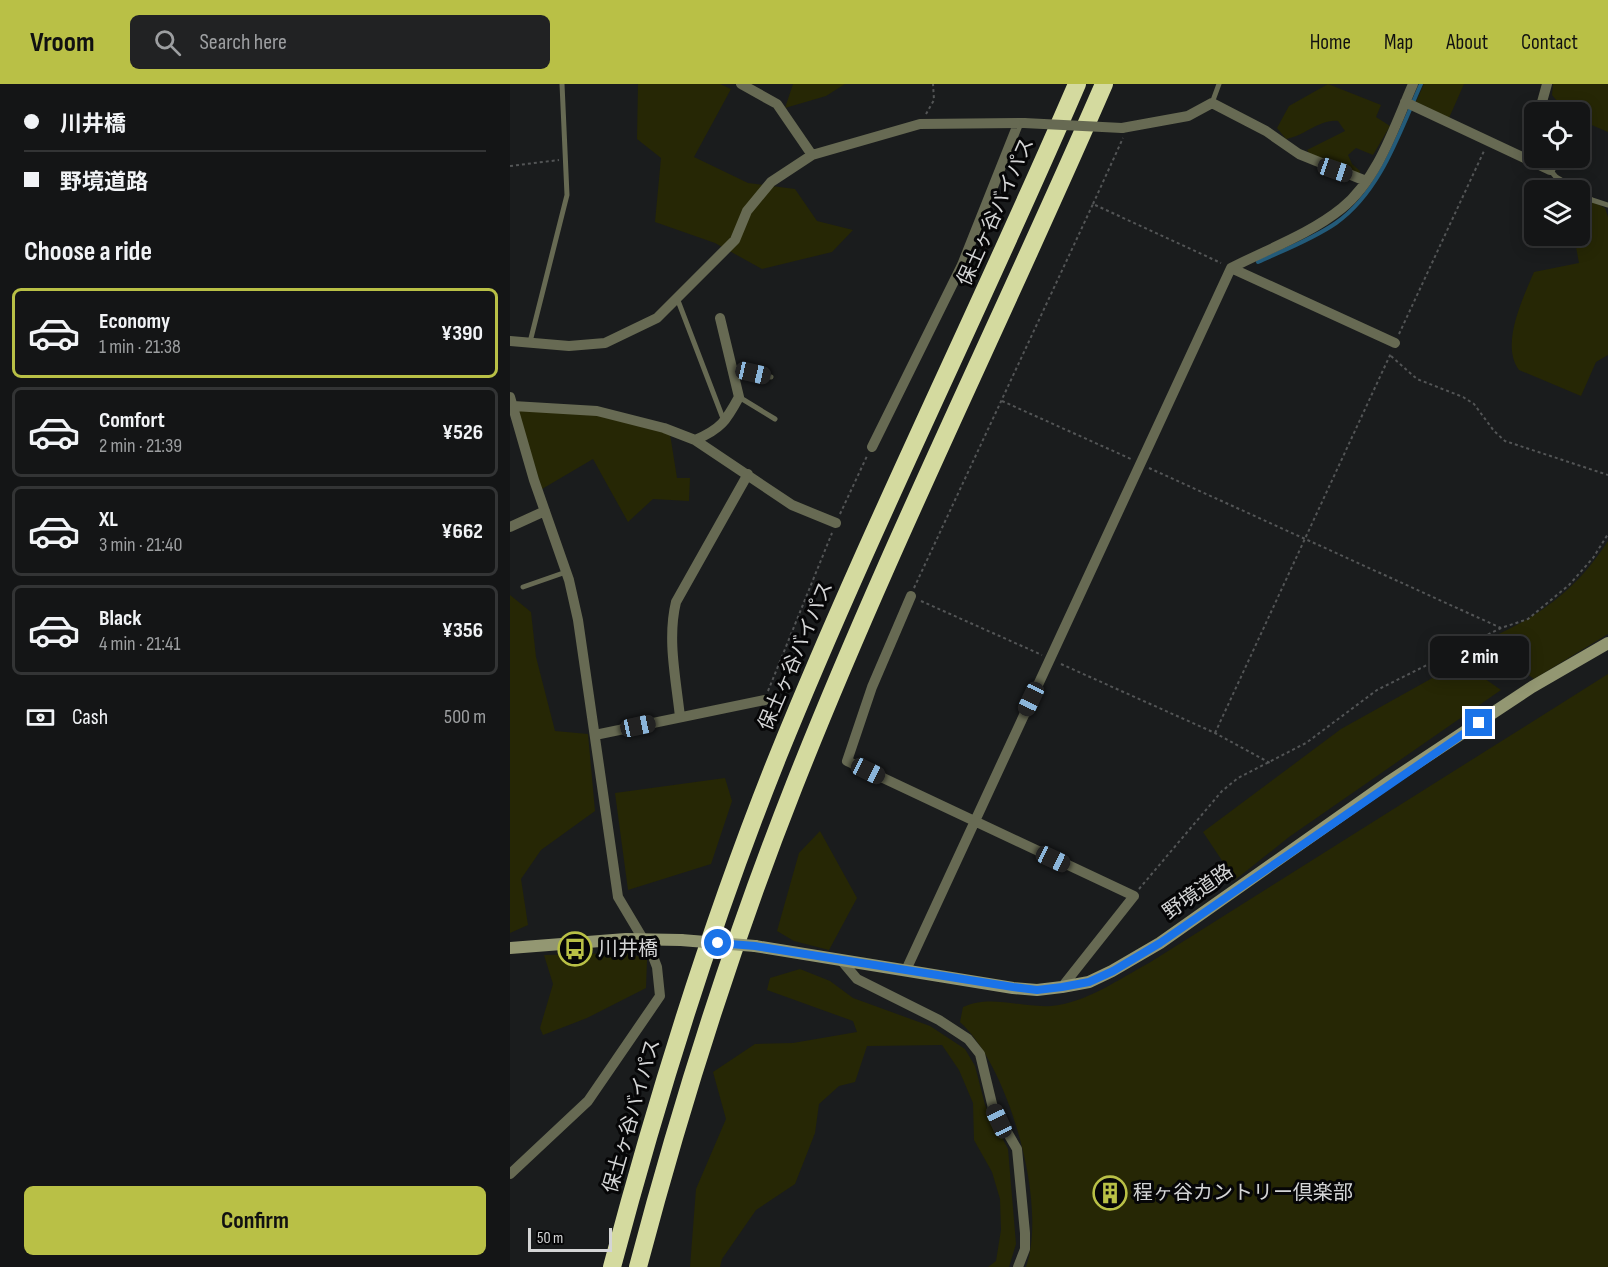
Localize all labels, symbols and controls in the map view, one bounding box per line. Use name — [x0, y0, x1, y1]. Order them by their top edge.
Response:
search box — [130, 15, 550, 69]
text: Vroom — [30, 26, 94, 59]
icon: search — [151, 26, 184, 59]
text: Search here — [199, 29, 287, 56]
text: Home — [1310, 30, 1351, 55]
text: Map — [1384, 30, 1413, 55]
text: About — [1446, 30, 1488, 55]
text: Contact — [1521, 30, 1578, 55]
map controls — [1524, 102, 1590, 246]
button: locate — [1524, 102, 1590, 168]
text: 川井橋 — [60, 111, 126, 138]
street label: 保土ヶ谷バイパス — [953, 134, 1039, 290]
car — [1315, 156, 1355, 184]
text: 野境道路 — [60, 169, 148, 196]
button: layers — [1524, 180, 1590, 246]
text: Choose a ride — [24, 236, 152, 268]
icon: car — [27, 306, 81, 360]
text: Economy — [99, 308, 170, 335]
text: ¥390 — [441, 320, 483, 347]
text: 1 min · 21:38 — [99, 335, 181, 359]
car — [733, 360, 773, 386]
icon: car — [27, 405, 81, 459]
text: Comfort — [99, 407, 165, 434]
text: ¥526 — [442, 419, 483, 446]
text: 2 min · 21:39 — [99, 434, 182, 458]
icon: car — [27, 504, 81, 558]
text: XL — [99, 506, 118, 533]
text: ¥662 — [441, 518, 483, 545]
text: 3 min · 21:40 — [99, 533, 182, 557]
street label: 保土ヶ谷バイパス — [754, 578, 838, 734]
icon: car — [27, 603, 81, 657]
text: Black — [99, 605, 141, 632]
text: ¥356 — [442, 617, 483, 644]
text: 4 min · 21:41 — [99, 632, 181, 656]
callout: 2 min — [1430, 636, 1528, 678]
text: 2 min — [1460, 645, 1499, 669]
car — [1015, 679, 1047, 719]
icon: cash — [24, 701, 57, 734]
text: Cash — [72, 704, 108, 731]
text: 500 m — [444, 705, 486, 729]
route end — [1465, 709, 1492, 736]
car — [619, 713, 657, 739]
car — [848, 755, 888, 787]
car — [1033, 843, 1073, 875]
street label: 野境道路 — [1158, 859, 1238, 925]
route start — [704, 929, 731, 956]
bus stop icon: 川井橋 — [557, 931, 593, 967]
place label: 川井橋 — [598, 937, 658, 961]
street label: 保土ヶ谷バイパス — [598, 1036, 666, 1196]
car — [983, 1101, 1015, 1141]
building icon: 程ヶ谷カントリー倶楽部 — [1092, 1175, 1128, 1211]
place label: 程ヶ谷カントリー倶楽部 — [1133, 1181, 1353, 1205]
button: Confirm — [24, 1186, 486, 1255]
scale bar — [528, 1225, 612, 1252]
text: 50 m — [537, 1229, 563, 1248]

